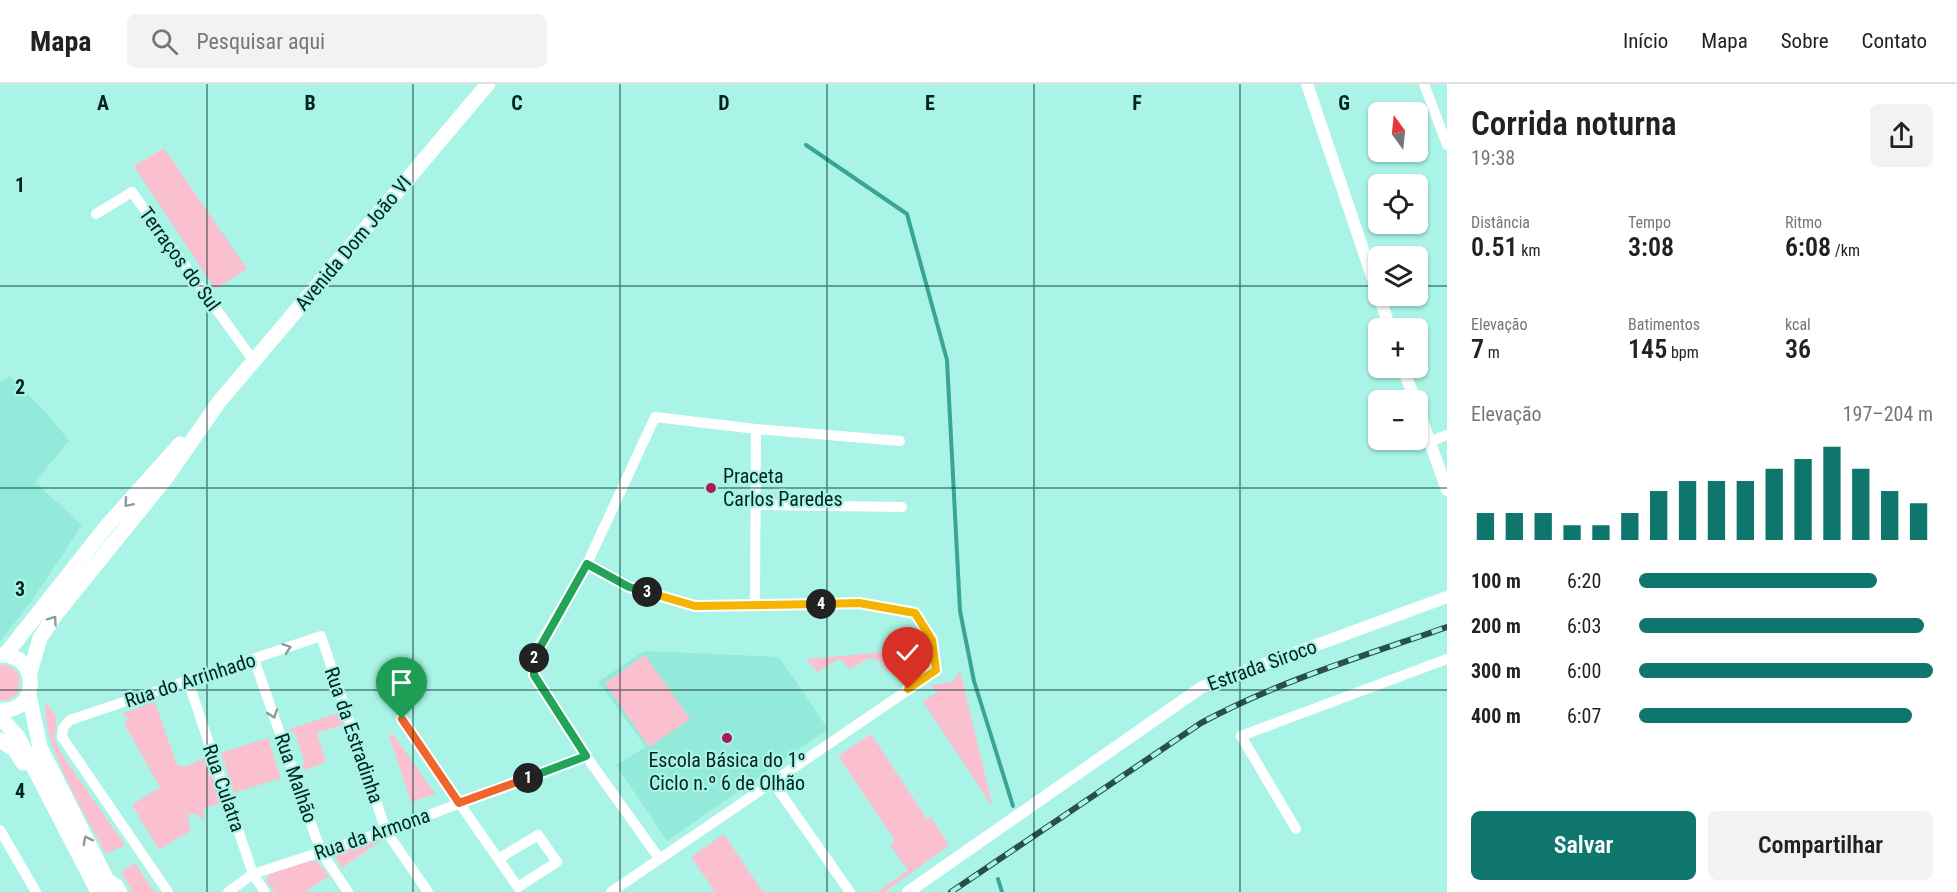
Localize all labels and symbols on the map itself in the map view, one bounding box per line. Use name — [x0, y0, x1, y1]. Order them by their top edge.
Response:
text: A — [97, 91, 109, 115]
text: B — [304, 91, 316, 115]
text: C — [511, 91, 523, 115]
text: D — [718, 91, 730, 115]
text: E — [925, 91, 935, 115]
text: F — [1132, 91, 1142, 115]
text: G — [1338, 91, 1350, 115]
north arrow — [1368, 102, 1428, 162]
street label: Avenida Dom João VI — [290, 171, 416, 315]
text: 1 — [15, 173, 25, 197]
street label: Terraços do Sul — [134, 202, 226, 316]
text: 2 — [15, 375, 25, 399]
place label: Praceta Carlos Paredes — [723, 464, 843, 511]
marker: Praceta Carlos Paredes — [704, 481, 718, 495]
one-way arrow — [124, 496, 135, 507]
text: 3 — [15, 577, 25, 601]
pin: 3 — [632, 577, 662, 607]
pin: 4 — [806, 589, 836, 619]
one-way arrow — [46, 615, 57, 626]
pin — [882, 627, 933, 689]
street label: Estrada Siroco — [1204, 634, 1320, 696]
one-way arrow — [281, 642, 292, 655]
pin: 2 — [519, 643, 549, 673]
street label: Rua do Arrinhado — [122, 648, 258, 712]
pin — [376, 657, 427, 719]
street label: Rua da Estradinha — [319, 664, 389, 806]
one-way arrow — [266, 708, 279, 719]
street label: Rua Malhão — [270, 730, 322, 826]
marker: Escola Básica do 1º Ciclo n.º 6 de Olhão — [720, 731, 734, 745]
street label: Rua Culatra — [198, 741, 250, 835]
place label: Escola Básica do 1º Ciclo n.º 6 de Olhão — [648, 748, 806, 795]
pin: 1 — [513, 763, 543, 793]
text: 4 — [15, 779, 25, 803]
street label: Rua da Armona — [311, 803, 433, 865]
one-way arrow — [82, 835, 94, 846]

